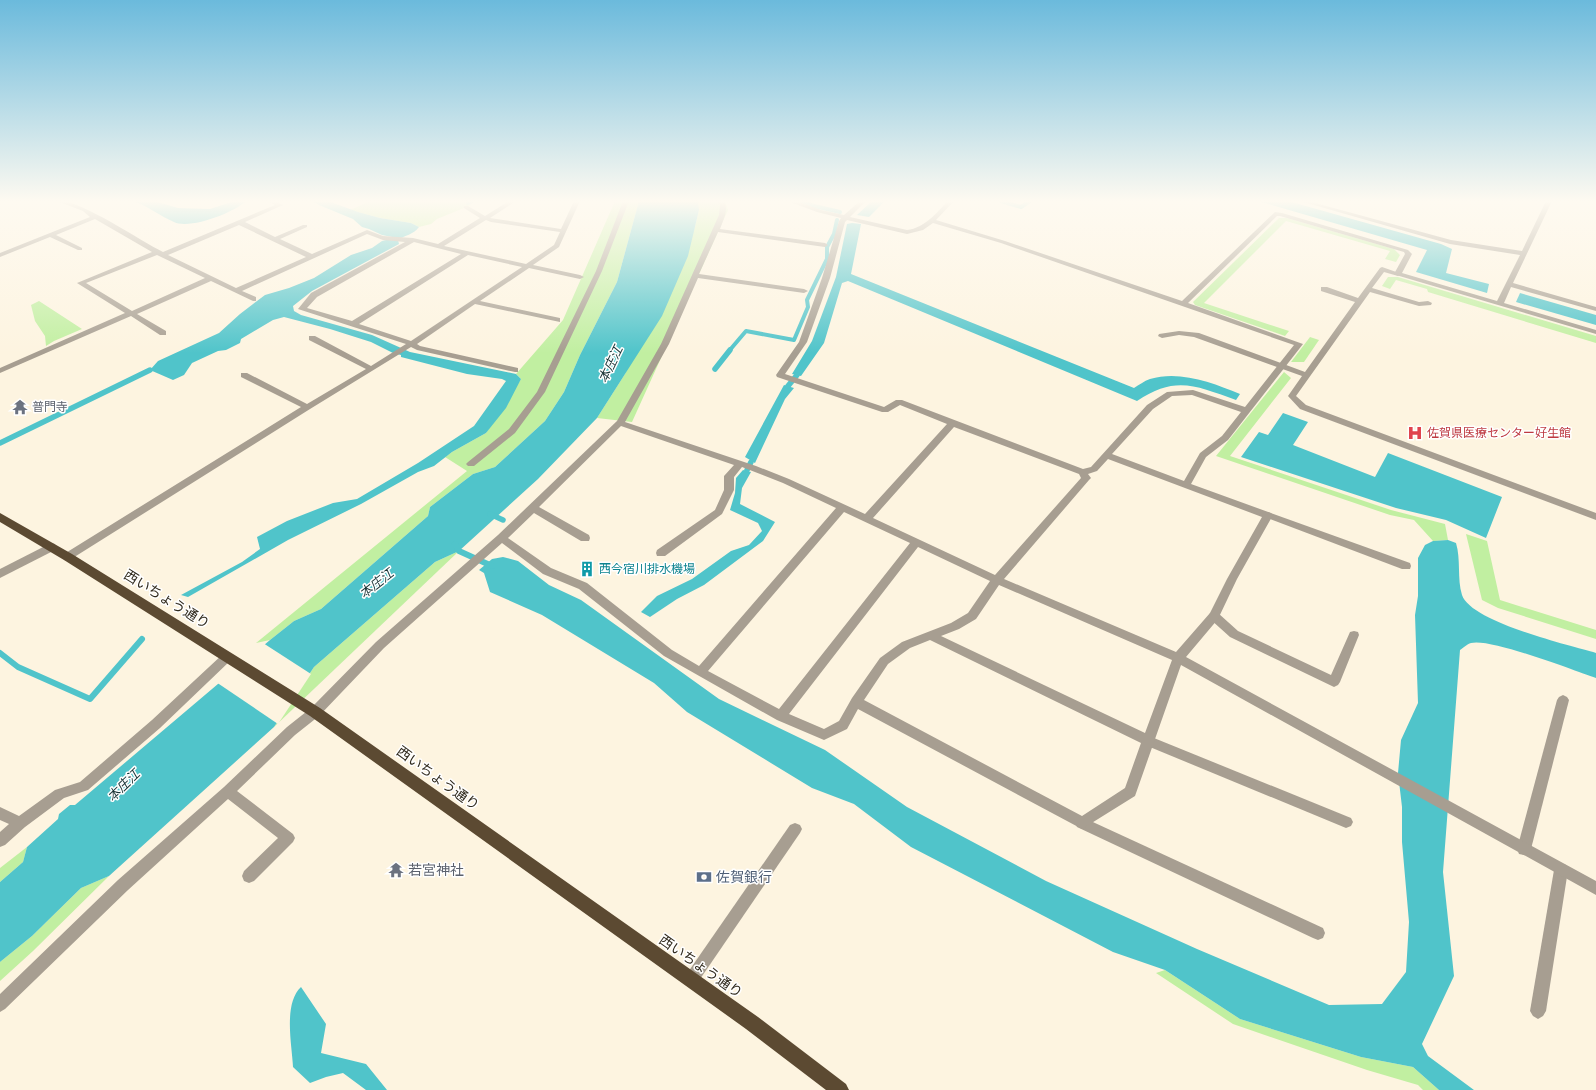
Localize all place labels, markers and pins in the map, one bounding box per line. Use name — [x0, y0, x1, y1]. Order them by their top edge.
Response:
temple icon: 普門寺 — [11, 398, 29, 416]
place label: 普門寺 — [32, 398, 68, 416]
hospital icon: 佐賀県医療センター好生館 — [1406, 424, 1424, 442]
place label: 佐賀県医療センター好生館 — [1427, 424, 1571, 442]
building icon: 西今宿川排水機場 — [578, 560, 596, 578]
place label: 西今宿川排水機場 — [599, 560, 695, 578]
place label: 若宮神社 — [408, 860, 464, 880]
temple icon: 若宮神社 — [387, 861, 405, 879]
place label: 佐賀銀行 — [716, 867, 772, 887]
bank icon: 佐賀銀行 — [695, 868, 713, 886]

